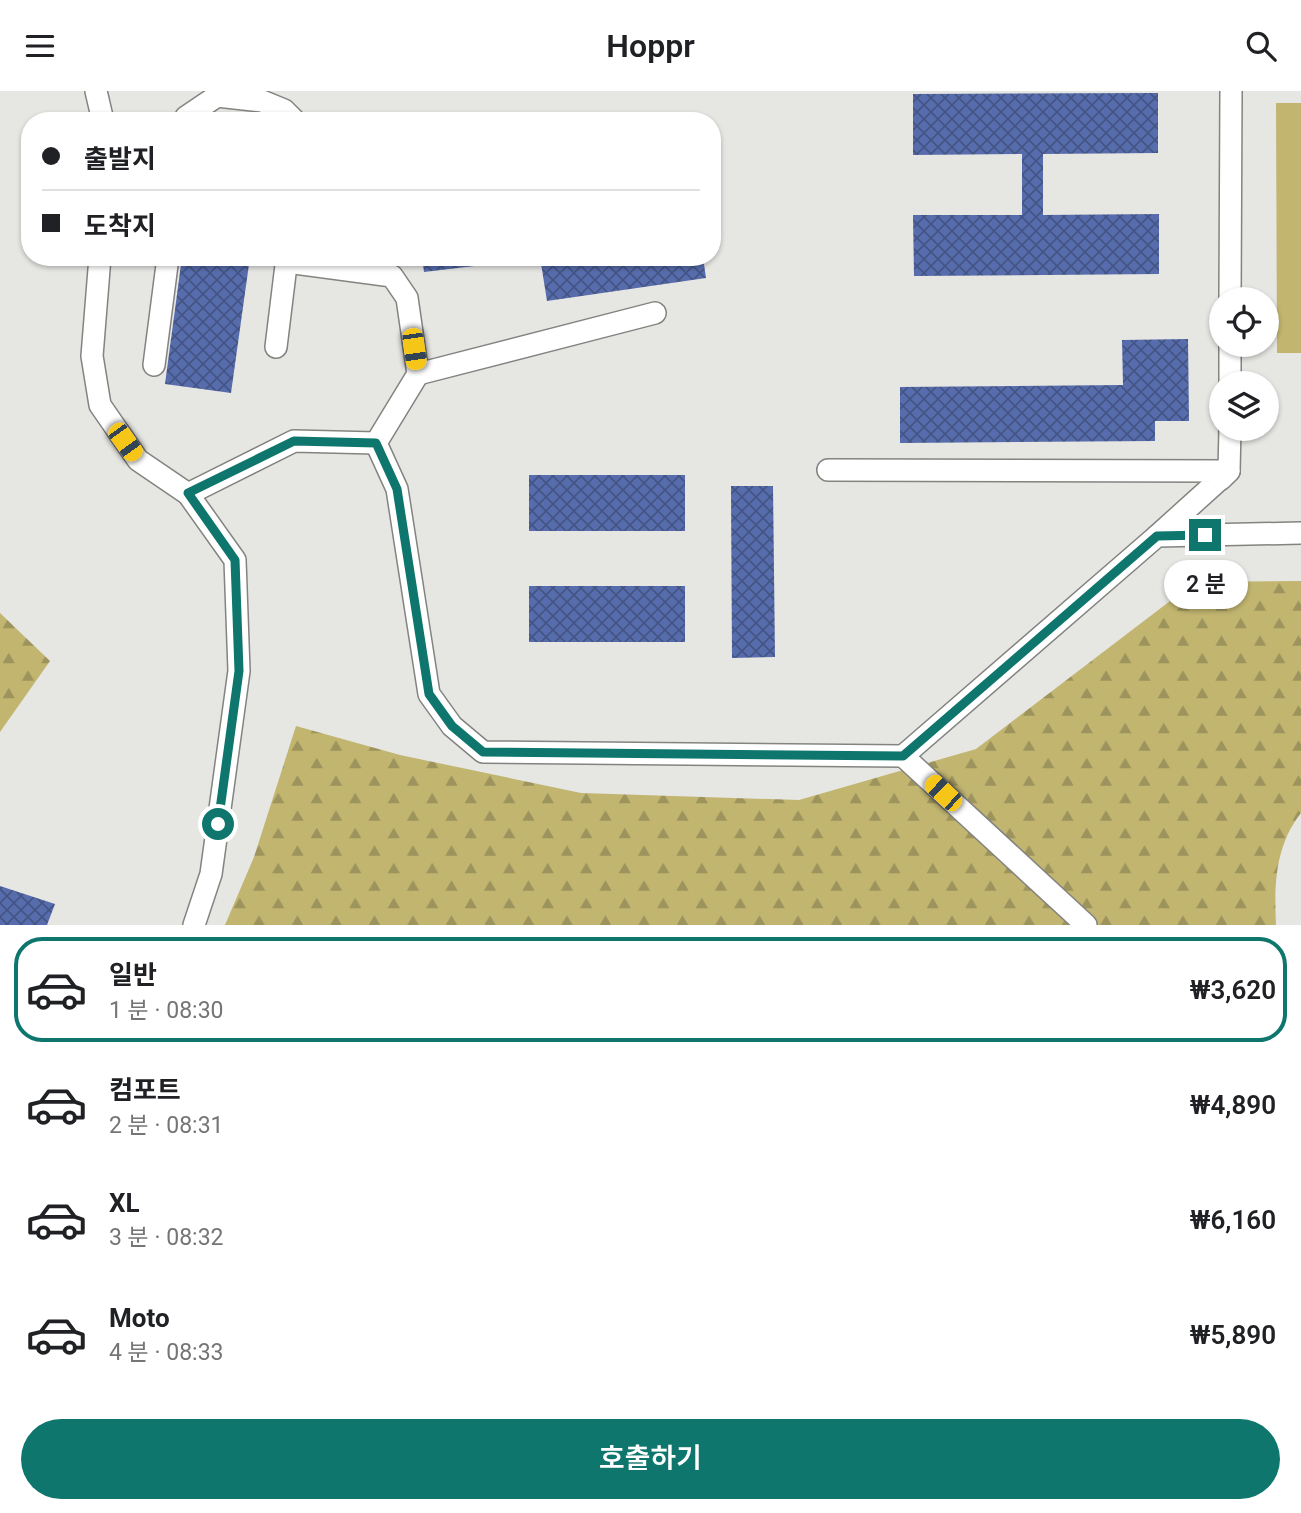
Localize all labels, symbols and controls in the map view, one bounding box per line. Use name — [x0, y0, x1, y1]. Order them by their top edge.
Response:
icon: menu — [21, 27, 59, 65]
text: Hoppr — [606, 27, 695, 65]
icon: search — [1242, 27, 1280, 65]
text: 출발지 — [84, 144, 156, 174]
text: 도착지 — [84, 211, 156, 241]
map controls — [1209, 287, 1279, 441]
button: locate — [1209, 287, 1279, 357]
car — [401, 327, 428, 371]
button: layers — [1209, 371, 1279, 441]
car — [105, 419, 146, 465]
route end — [1189, 519, 1221, 551]
callout: 2 분 — [1163, 559, 1247, 609]
text: 2 분 — [1186, 571, 1226, 598]
car — [921, 771, 966, 815]
route start — [202, 808, 234, 840]
icon: car — [25, 958, 88, 1021]
text: 일반 — [109, 960, 157, 990]
text: ₩3,620 — [1190, 975, 1276, 1005]
text: 1 분 · 08:30 — [109, 997, 224, 1024]
icon: car — [25, 1073, 88, 1136]
text: 컴포트 — [109, 1075, 181, 1105]
text: ₩4,890 — [1190, 1090, 1276, 1120]
text: 2 분 · 08:31 — [109, 1112, 224, 1139]
icon: car — [25, 1188, 88, 1251]
text: XL — [109, 1188, 140, 1218]
text: ₩6,160 — [1190, 1205, 1276, 1235]
text: 3 분 · 08:32 — [109, 1224, 224, 1251]
icon: car — [25, 1303, 88, 1366]
text: Moto — [109, 1303, 170, 1333]
text: ₩5,890 — [1190, 1320, 1276, 1350]
text: 4 분 · 08:33 — [109, 1339, 224, 1366]
button: 호출하기 — [21, 1419, 1280, 1499]

